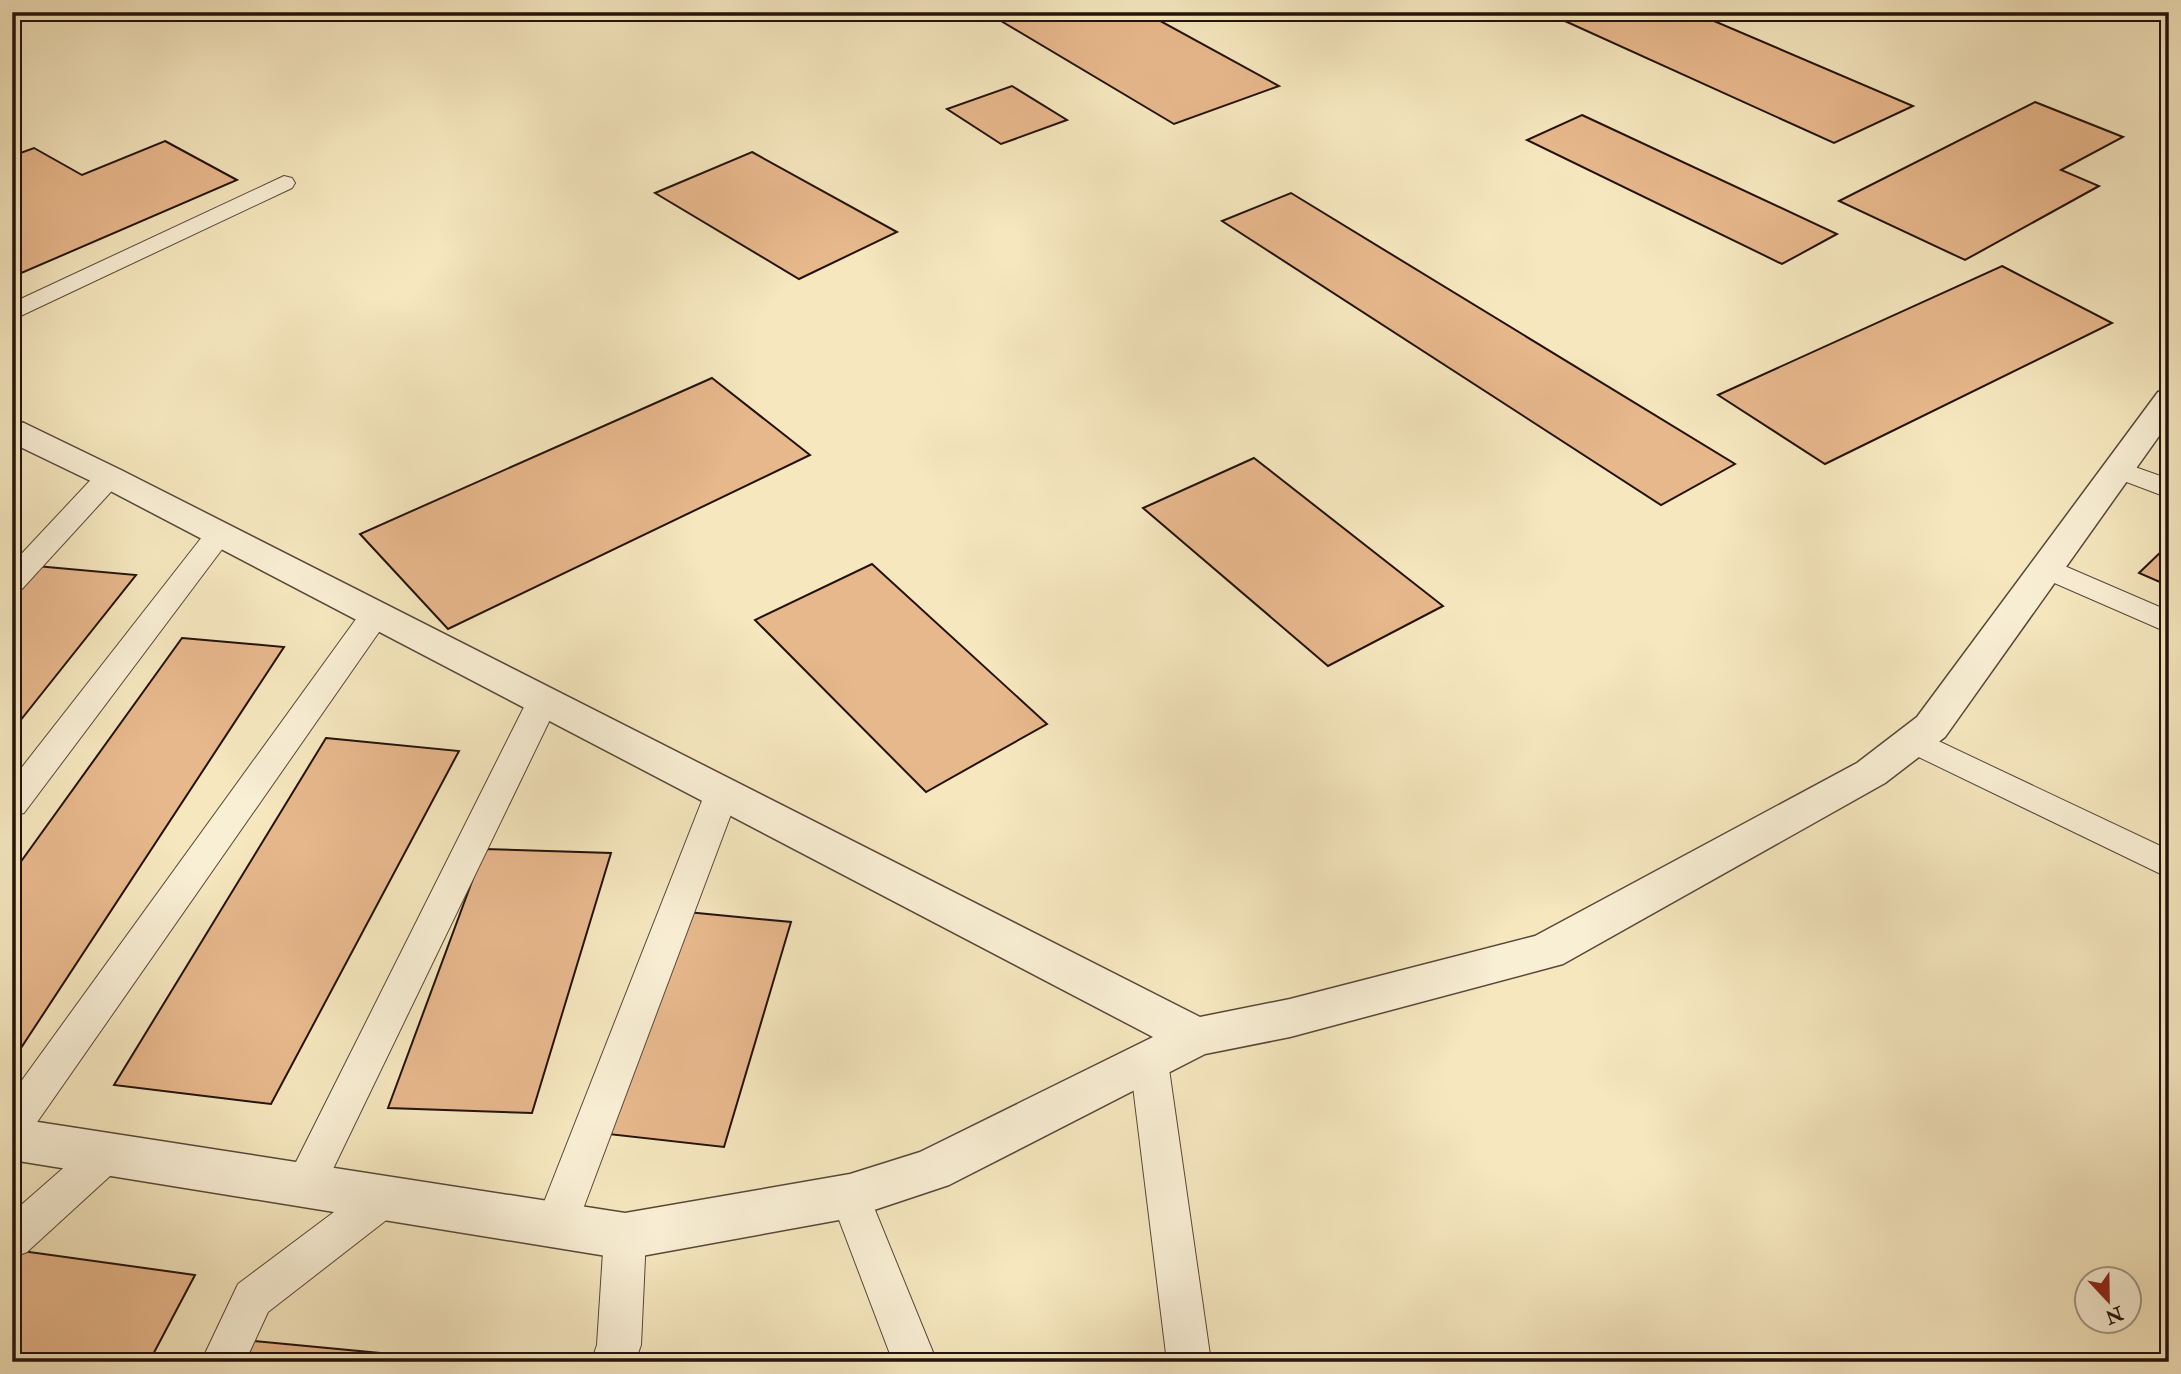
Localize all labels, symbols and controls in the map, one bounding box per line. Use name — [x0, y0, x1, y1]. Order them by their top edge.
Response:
north arrow — [2072, 1266, 2142, 1336]
text: N — [2101, 1300, 2127, 1330]

